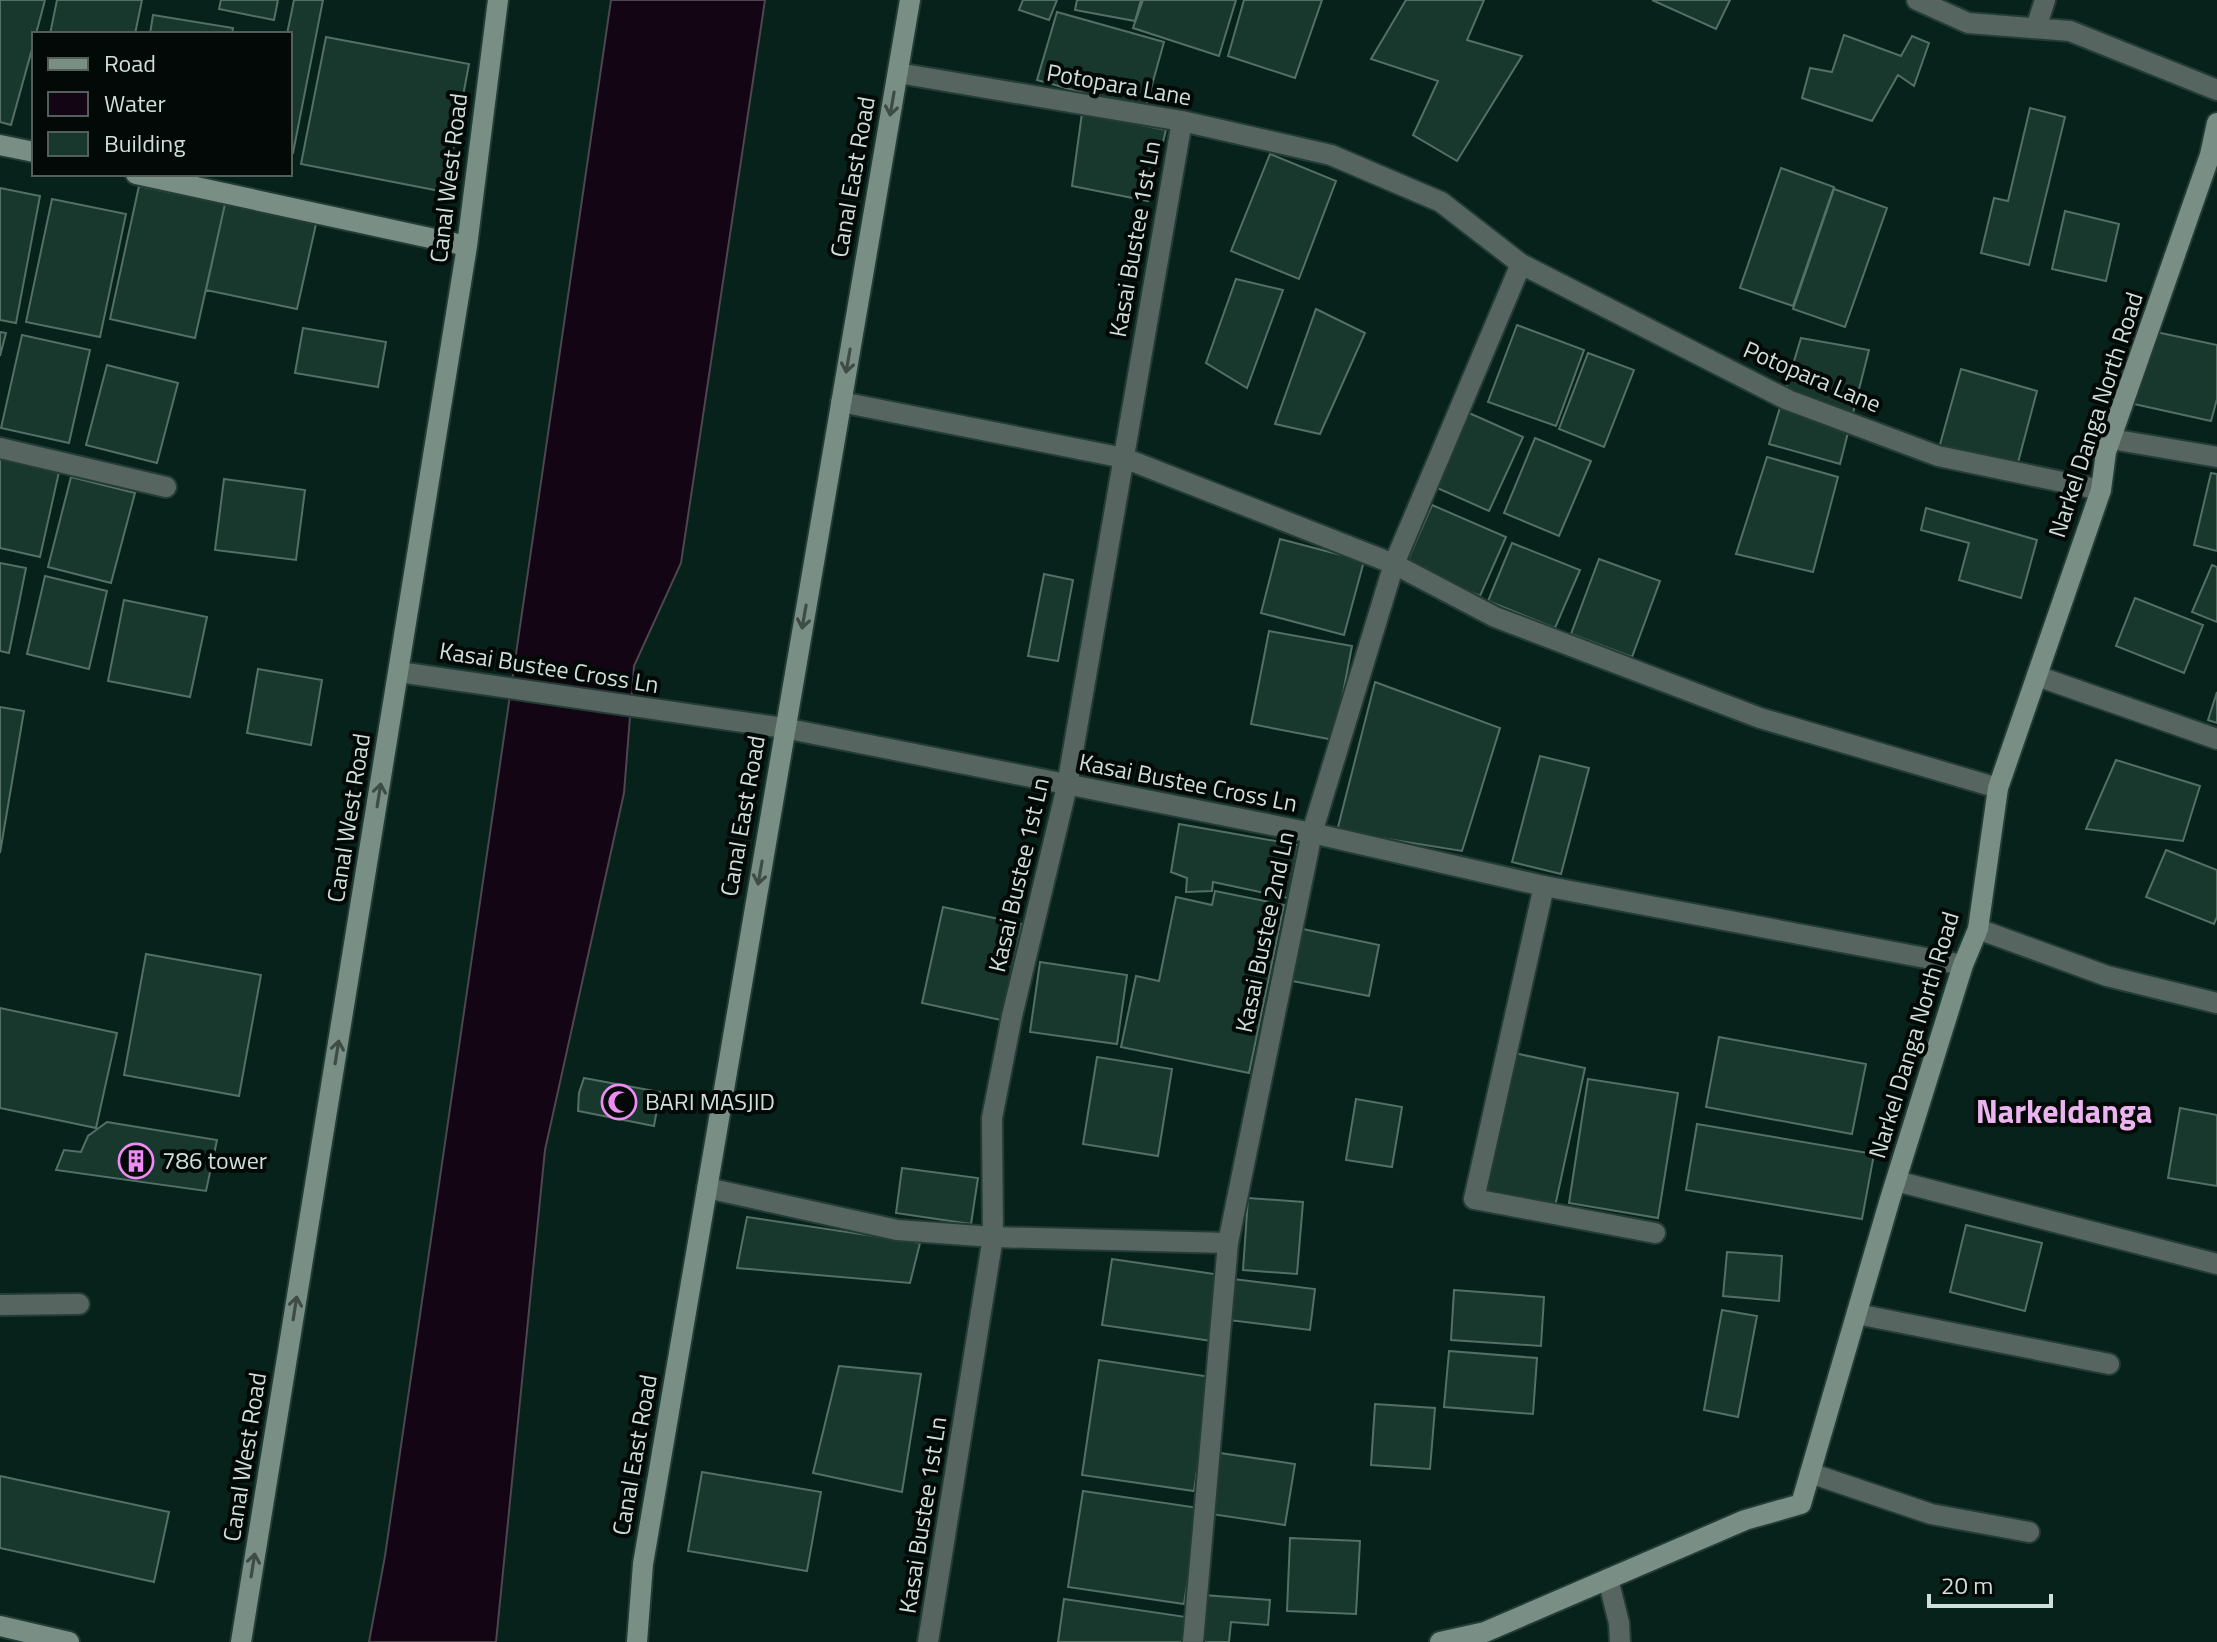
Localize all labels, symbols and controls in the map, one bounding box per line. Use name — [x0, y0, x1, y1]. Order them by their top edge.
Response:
legend — [32, 32, 292, 176]
text: Road — [104, 45, 156, 81]
street label: Potopara Lane — [1044, 54, 1194, 114]
text: Water — [104, 85, 166, 121]
street label: Canal West Road — [420, 91, 476, 265]
one-way arrow — [884, 91, 899, 117]
street label: Canal East Road — [820, 93, 884, 260]
text: Building — [104, 125, 186, 161]
street label: Kasai Bustee 1st Ln — [1099, 138, 1169, 340]
street label: Narkel Danga North Road — [2038, 287, 2152, 542]
street label: Potopara Lane — [1738, 331, 1887, 421]
one-way arrow — [840, 348, 855, 373]
one-way arrow — [795, 604, 810, 629]
street label: Kasai Bustee Cross Ln — [437, 632, 661, 702]
street label: Canal West Road — [317, 731, 379, 905]
street label: Canal East Road — [710, 732, 774, 899]
street label: Kasai Bustee Cross Ln — [1076, 743, 1300, 821]
street label: Kasai Bustee 1st Ln — [978, 774, 1058, 976]
one-way arrow — [372, 783, 387, 808]
street label: Kasai Bustee 2nd Ln — [1225, 828, 1303, 1036]
one-way arrow — [752, 860, 767, 885]
street label: Narkel Danga North Road — [1858, 907, 1968, 1163]
one-way arrow — [330, 1040, 345, 1065]
mosque icon: BARI MASJID — [600, 1083, 638, 1121]
place label: BARI MASJID — [645, 1083, 775, 1119]
district label: Narkeldanga — [1976, 1087, 2152, 1135]
building icon: 786 tower — [117, 1142, 155, 1180]
place label: 786 tower — [162, 1142, 267, 1178]
one-way arrow — [288, 1296, 303, 1322]
street label: Canal West Road — [213, 1370, 275, 1544]
street label: Canal East Road — [602, 1371, 666, 1538]
street label: Kasai Bustee 1st Ln — [889, 1414, 955, 1616]
one-way arrow — [247, 1553, 262, 1578]
scale bar — [1929, 1558, 2051, 1608]
text: 20 m — [1941, 1567, 1993, 1603]

